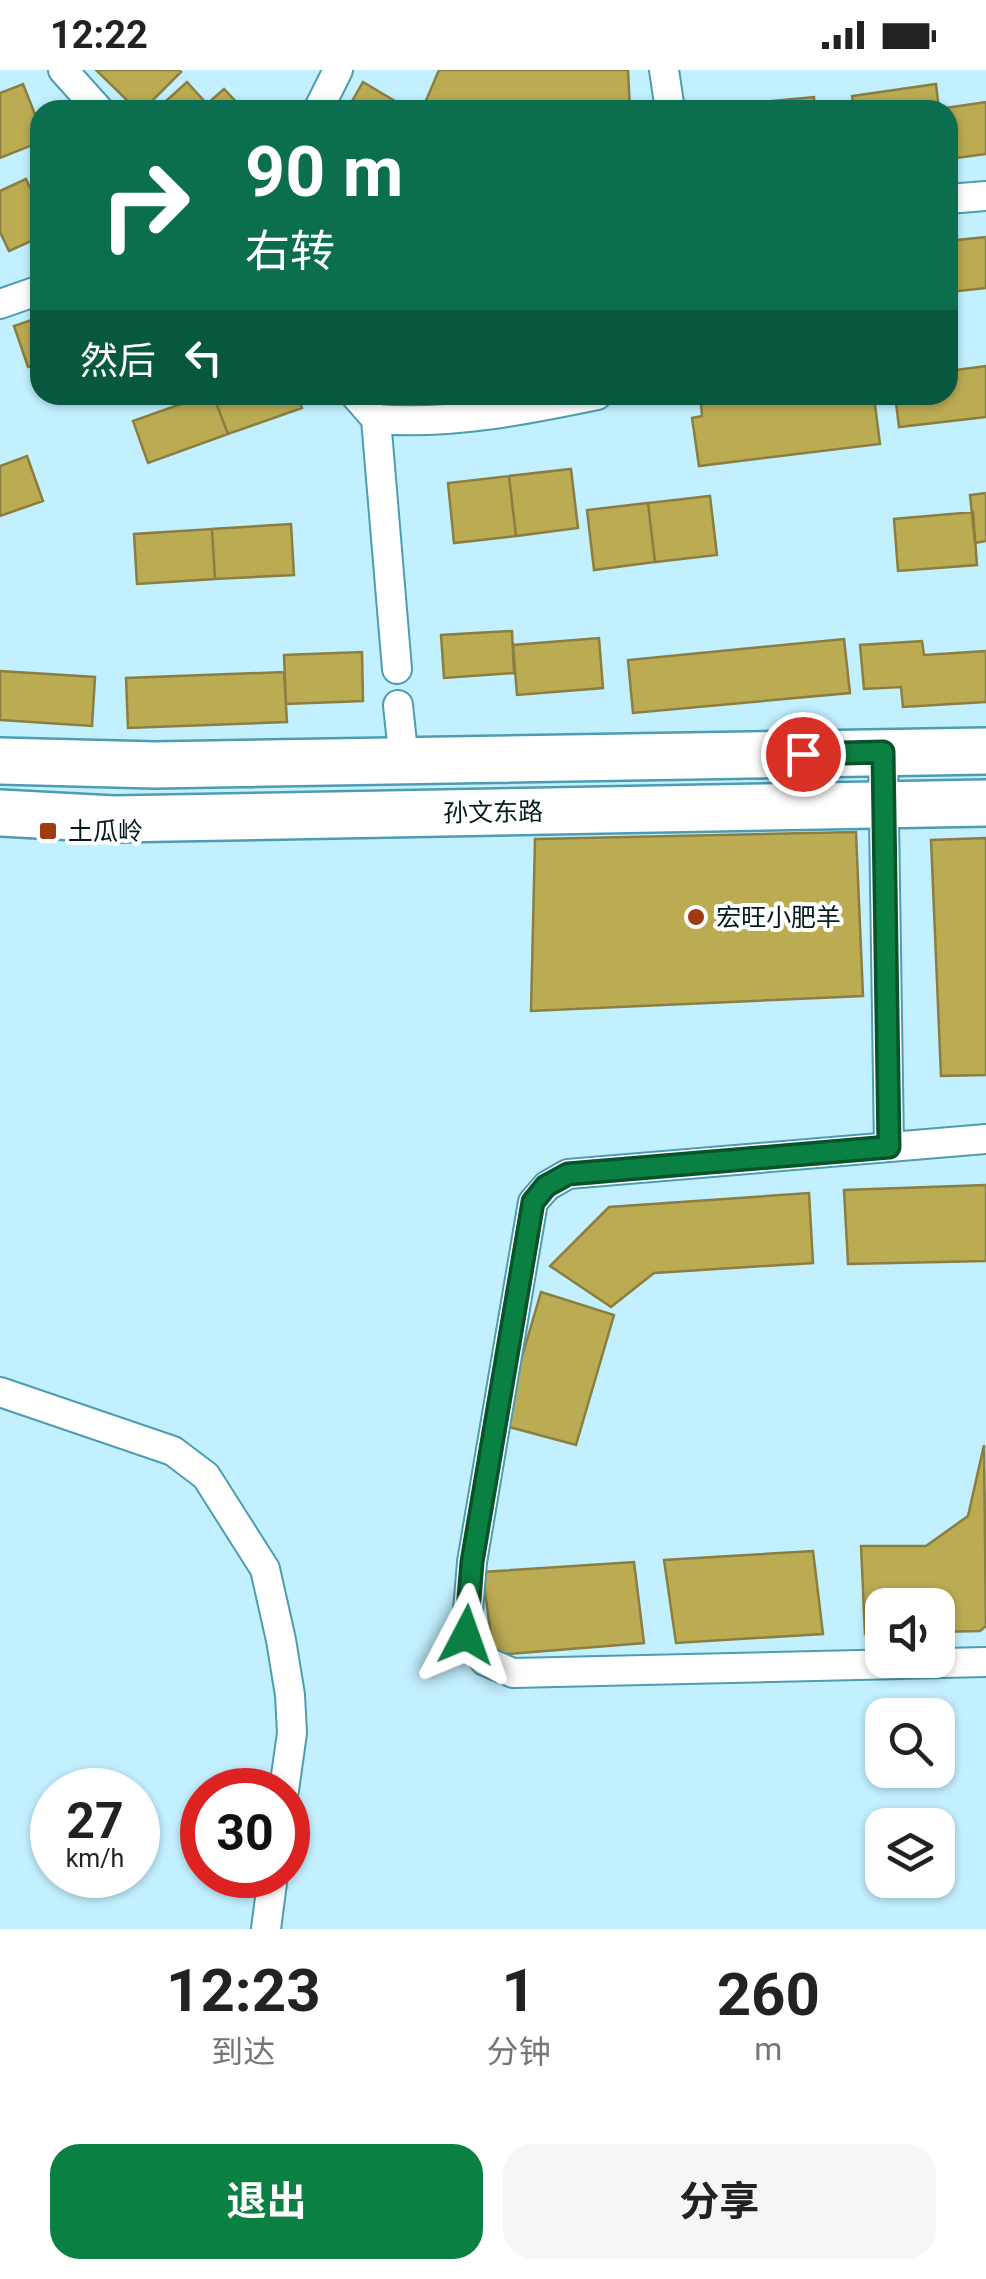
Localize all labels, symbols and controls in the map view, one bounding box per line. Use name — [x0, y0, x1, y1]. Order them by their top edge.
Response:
text: 12:22 — [50, 13, 148, 57]
text: 90 m — [245, 131, 403, 213]
icon: right — [80, 140, 210, 270]
text: 右转 — [245, 225, 335, 278]
icon: left — [176, 330, 231, 385]
text: 然后 — [80, 339, 156, 383]
pin — [761, 712, 846, 797]
icon: arrive — [776, 727, 831, 782]
street label: 孙文东路 — [443, 797, 543, 828]
place label: 土瓜岭 — [68, 817, 143, 846]
marker: 土瓜岭 — [37, 820, 59, 842]
place label: 宏旺小肥羊 — [716, 903, 841, 932]
marker: 宏旺小肥羊 — [685, 906, 707, 928]
position arrow — [414, 1583, 518, 1687]
map controls — [865, 1588, 955, 1898]
button: sound — [865, 1588, 955, 1678]
button: search — [865, 1698, 955, 1788]
speed limit sign: 30 — [180, 1768, 310, 1898]
text: 27 — [66, 1792, 124, 1850]
button: layers — [865, 1808, 955, 1898]
text: km/h — [66, 1844, 124, 1873]
text: 12:23 — [166, 1955, 321, 2026]
text: 1 — [501, 1955, 536, 2026]
text: 260 — [717, 1959, 820, 2030]
text: m — [754, 2030, 782, 2068]
text: 到达 — [211, 2033, 275, 2071]
text: 分钟 — [487, 2033, 551, 2071]
button: 退出 — [50, 2144, 483, 2259]
button: 分享 — [503, 2144, 936, 2259]

